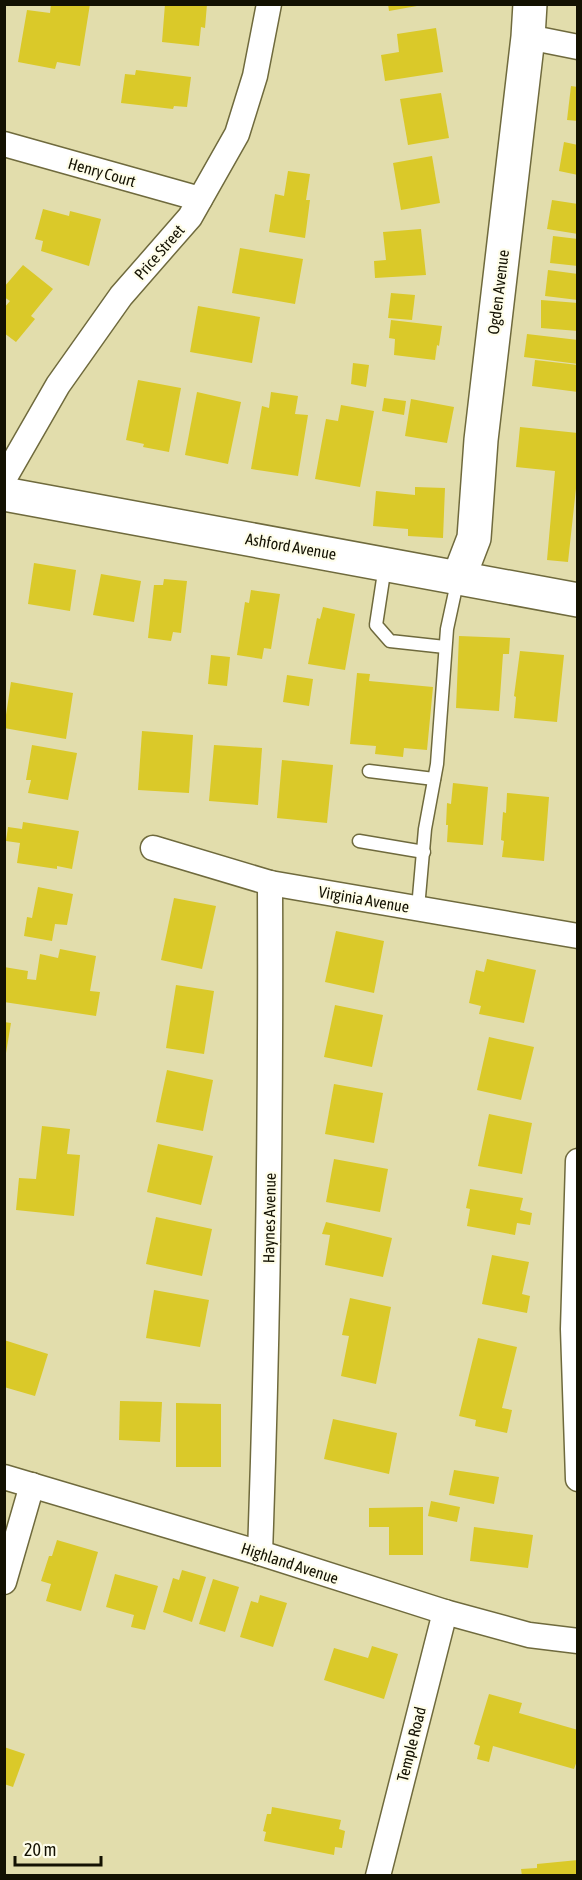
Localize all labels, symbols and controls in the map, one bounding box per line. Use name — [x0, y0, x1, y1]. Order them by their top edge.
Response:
street label: Henry Court — [66, 154, 138, 191]
street label: Price Street — [130, 221, 188, 283]
street label: Ogden Avenue — [484, 249, 513, 335]
street label: Ashford Avenue — [244, 529, 338, 563]
street label: Virginia Avenue — [317, 882, 411, 917]
street label: Haynes Avenue — [259, 1173, 280, 1263]
street label: Highland Avenue — [239, 1539, 341, 1588]
street label: Temple Road — [393, 1705, 430, 1784]
scale bar — [15, 1829, 100, 1867]
text: 20 m — [24, 1839, 56, 1860]

